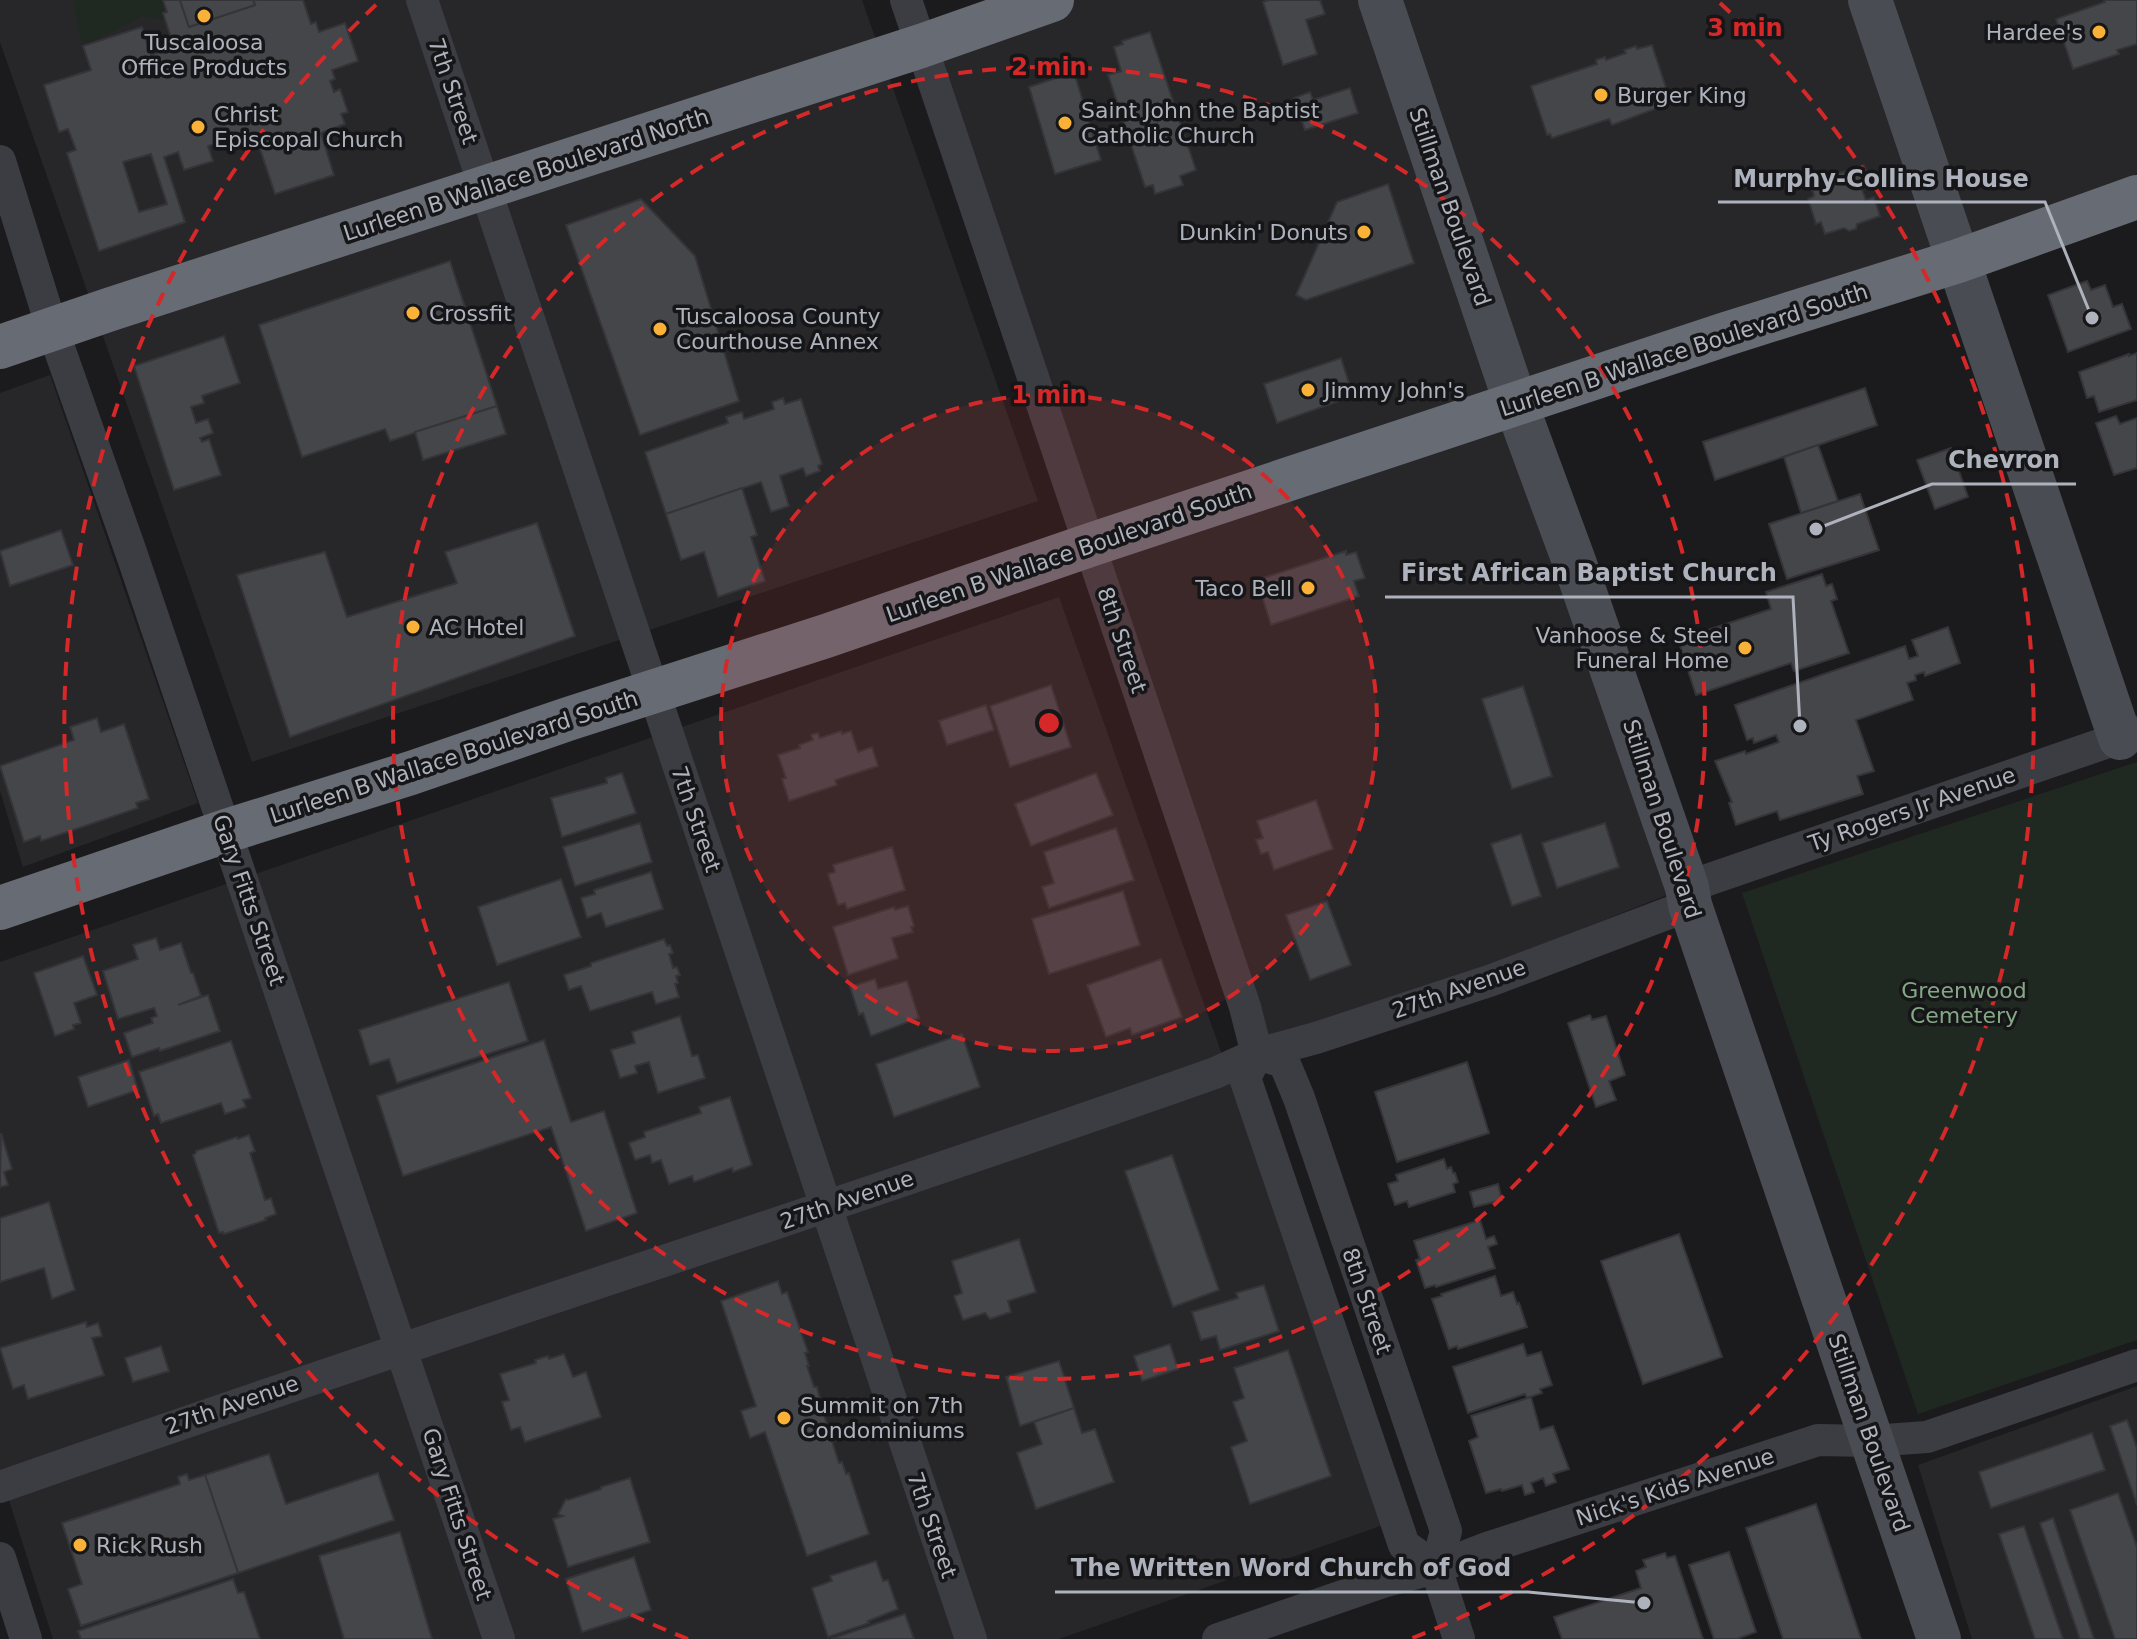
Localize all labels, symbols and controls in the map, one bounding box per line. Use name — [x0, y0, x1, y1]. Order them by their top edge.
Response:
marker: Tuscaloosa Office Products — [195, 7, 213, 25]
text: 3 min — [1707, 14, 1783, 42]
place label: Hardee's — [1986, 20, 2083, 45]
marker: Hardee's — [2090, 23, 2108, 41]
place label: Tuscaloosa Office Products — [121, 30, 287, 80]
street label: 7th Street — [423, 35, 483, 148]
text: 2 min — [1011, 53, 1087, 81]
place label: Burger King — [1617, 83, 1747, 108]
marker: Burger King — [1592, 86, 1610, 104]
place label: Saint John the Baptist Catholic Church — [1081, 98, 1320, 148]
place label: Christ Episcopal Church — [214, 102, 403, 152]
street label: Lurleen B Wallace Boulevard North — [340, 104, 712, 246]
street label: Stillman Boulevard — [1404, 105, 1496, 309]
marker: Saint John the Baptist Catholic Church — [1056, 114, 1074, 132]
marker: Christ Episcopal Church — [189, 118, 207, 136]
callout: Murphy-Collins House — [1718, 154, 2045, 202]
text: Murphy-Collins House — [1733, 165, 2029, 193]
place label: Dunkin' Donuts — [1179, 220, 1348, 245]
marker: Dunkin' Donuts — [1355, 223, 1373, 241]
street label: Lurleen B Wallace Boulevard South — [1497, 279, 1871, 421]
place label: Crossfit — [429, 301, 512, 326]
marker: Crossfit — [404, 304, 422, 322]
place label: Tuscaloosa County Courthouse Annex — [675, 304, 880, 354]
marker: Tuscaloosa County Courthouse Annex — [651, 320, 669, 338]
place label: Jimmy John's — [1322, 378, 1465, 403]
text: 1 min — [1011, 381, 1087, 409]
marker: Jimmy John's — [1299, 381, 1317, 399]
callout: Chevron — [1932, 436, 2076, 484]
text: Chevron — [1948, 446, 2060, 474]
street label: Lurleen B Wallace Boulevard South — [883, 478, 1255, 628]
callout: First African Baptist Church — [1385, 549, 1793, 597]
text: First African Baptist Church — [1401, 559, 1777, 587]
place label: Taco Bell — [1194, 576, 1292, 601]
marker: Taco Bell — [1299, 579, 1317, 597]
street label: 8th Street — [1092, 584, 1152, 697]
place label: AC Hotel — [429, 615, 524, 640]
marker: AC Hotel — [404, 618, 422, 636]
place label: Vanhoose & Steel Funeral Home — [1535, 623, 1729, 673]
marker: Vanhoose & Steel Funeral Home — [1736, 639, 1754, 657]
street label: Lurleen B Wallace Boulevard South — [267, 686, 641, 828]
centre of rings — [1035, 709, 1063, 737]
street label: Stillman Boulevard — [1618, 716, 1706, 922]
street label: Ty Rogers Jr Avenue — [1804, 762, 2019, 856]
street label: 7th Street — [666, 763, 726, 876]
street label: Gary Fitts Street — [208, 811, 290, 989]
street label: 27th Avenue — [1389, 955, 1529, 1023]
park label: Greenwood Cemetery — [1901, 978, 2027, 1028]
street label: 27th Avenue — [777, 1166, 917, 1234]
street label: 8th Street — [1337, 1245, 1397, 1358]
street label: Stillman Boulevard — [1823, 1331, 1915, 1535]
street label: 27th Avenue — [162, 1371, 302, 1439]
place label: Summit on 7th Condominiums — [800, 1393, 965, 1443]
marker: Summit on 7th Condominiums — [775, 1409, 793, 1427]
street label: Gary Fitts Street — [417, 1425, 497, 1603]
street label: Nick's Kids Avenue — [1573, 1443, 1777, 1531]
street label: 7th Street — [902, 1469, 962, 1582]
place label: Rick Rush — [96, 1533, 203, 1558]
marker: Rick Rush — [71, 1536, 89, 1554]
callout: The Written Word Church of God — [1055, 1544, 1528, 1592]
text: The Written Word Church of God — [1071, 1554, 1511, 1582]

